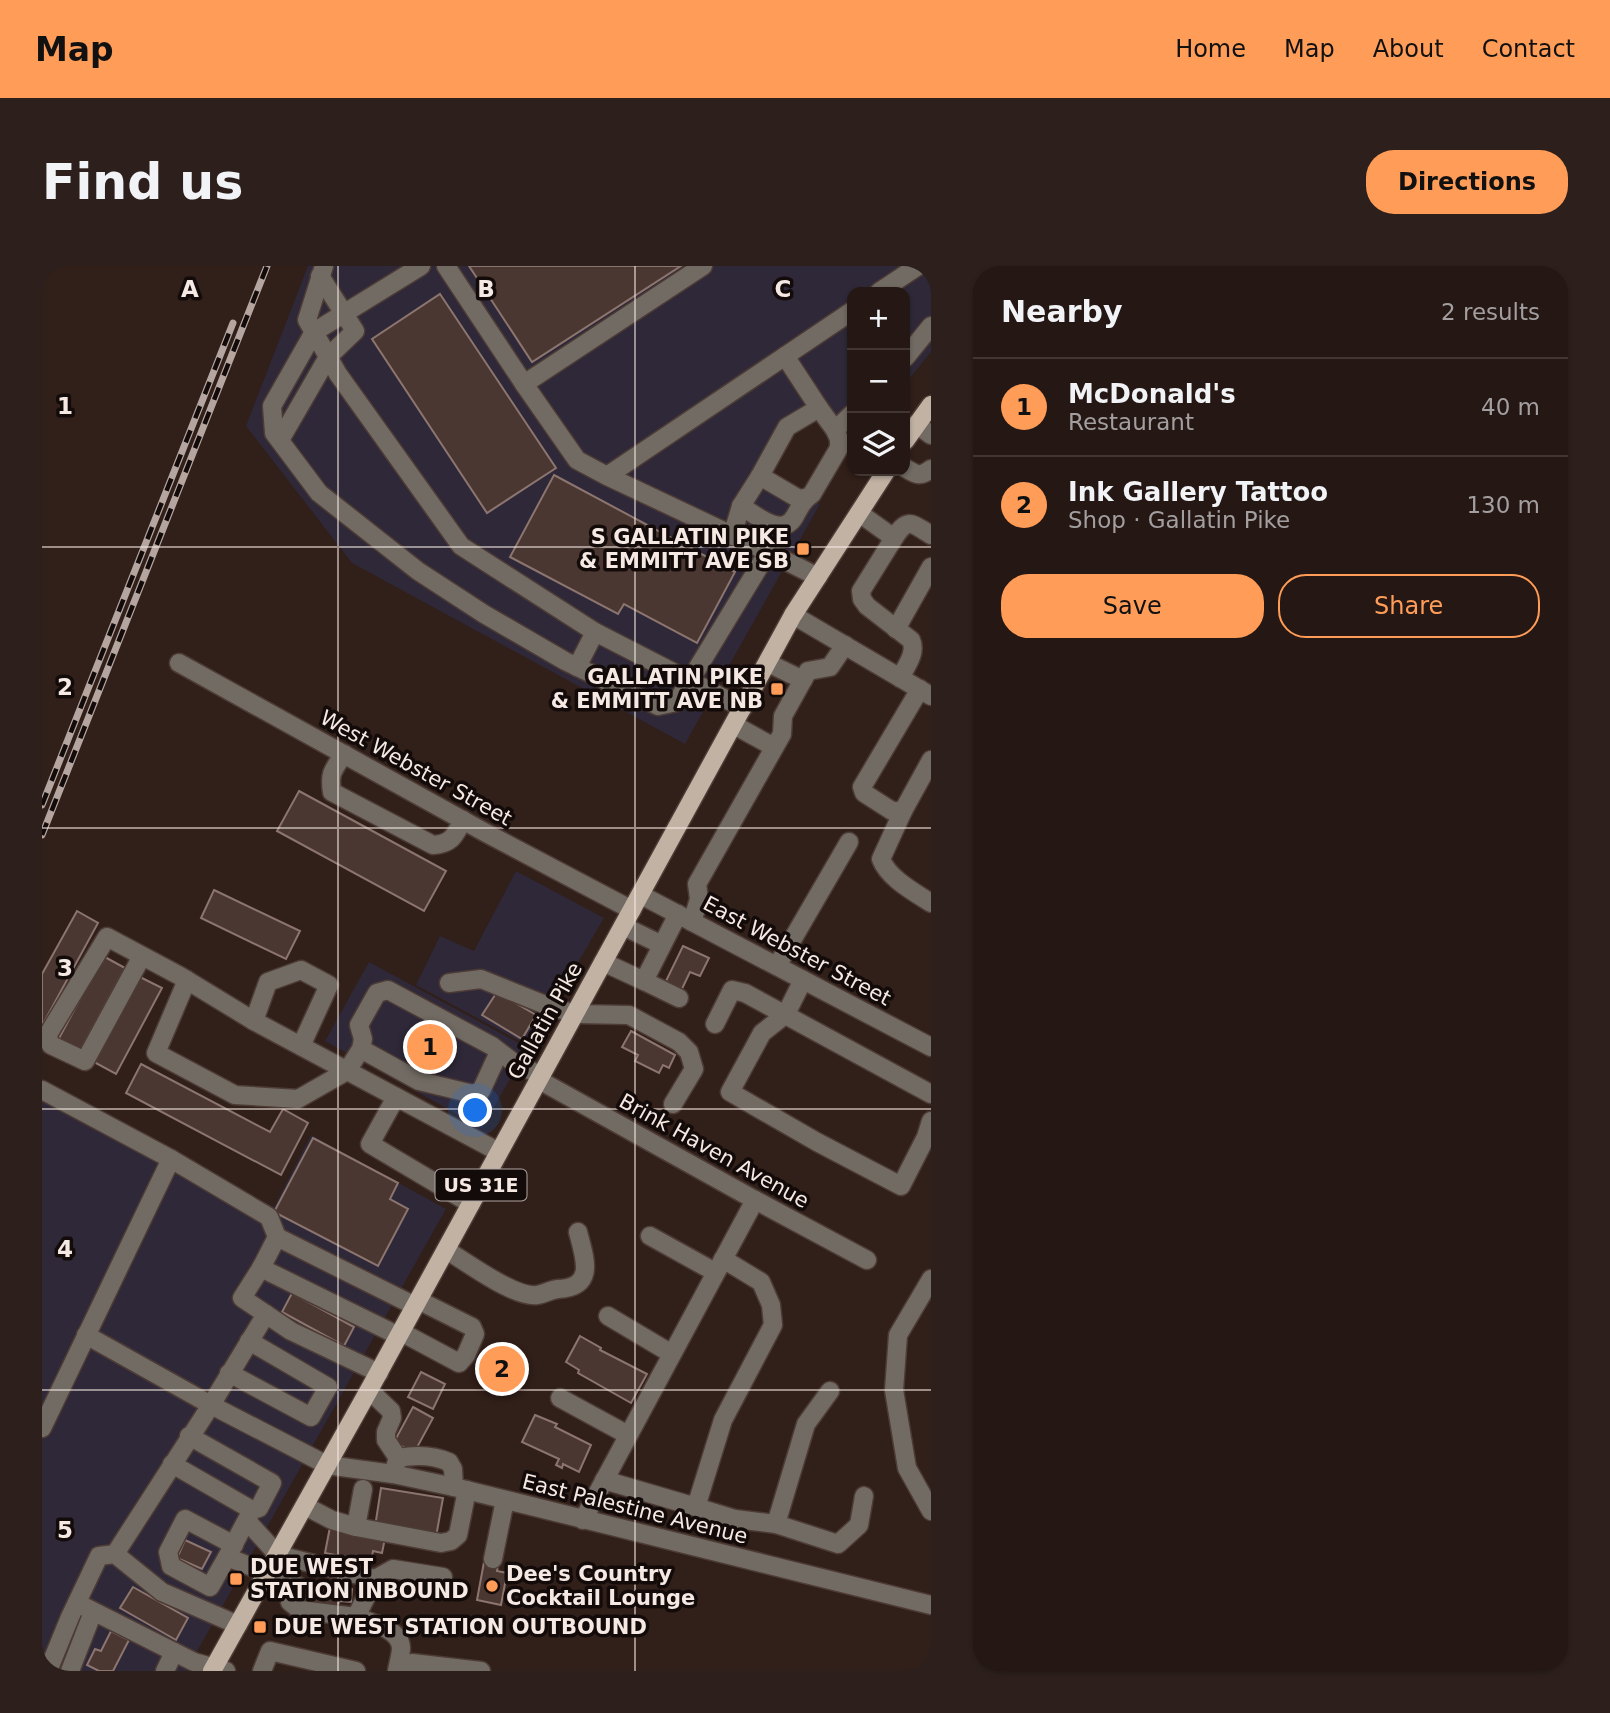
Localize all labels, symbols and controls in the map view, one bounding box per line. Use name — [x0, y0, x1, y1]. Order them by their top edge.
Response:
text: Map — [35, 30, 114, 69]
text: Home — [1175, 35, 1246, 63]
text: Map — [1284, 35, 1335, 63]
text: About — [1373, 35, 1444, 63]
text: Contact — [1482, 35, 1575, 63]
button: Directions — [1366, 150, 1568, 214]
text: Find us — [42, 154, 243, 211]
text: A — [181, 276, 199, 302]
text: B — [477, 276, 495, 302]
text: C — [775, 276, 791, 302]
map controls — [847, 287, 910, 476]
button: + — [847, 287, 910, 350]
text: Nearby — [1001, 294, 1123, 329]
text: 2 results — [1441, 299, 1540, 325]
button: − — [847, 350, 910, 413]
text: McDonald's — [1068, 379, 1236, 409]
text: 1 — [57, 393, 73, 419]
text: 1 — [1016, 394, 1032, 420]
text: 40 m — [1481, 394, 1540, 420]
text: Restaurant — [1068, 409, 1194, 435]
button: layers — [847, 413, 910, 476]
text: Ink Gallery Tattoo — [1068, 477, 1328, 507]
text: 2 — [1016, 492, 1032, 518]
text: 130 m — [1466, 492, 1540, 518]
text: Shop · Gallatin Pike — [1068, 507, 1290, 533]
place label: S GALLATIN PIKE & EMMITT AVE SB — [579, 525, 789, 573]
marker: S GALLATIN PIKE & EMMITT AVE SB — [795, 541, 811, 557]
button: Save — [1001, 574, 1264, 638]
button: Share — [1278, 574, 1540, 638]
place label: GALLATIN PIKE & EMMITT AVE NB — [551, 665, 763, 713]
text: 2 — [57, 674, 73, 700]
marker: GALLATIN PIKE & EMMITT AVE NB — [769, 681, 785, 697]
street label: West Webster Street — [316, 705, 516, 831]
street label: East Webster Street — [699, 891, 895, 1011]
text: 3 — [57, 955, 73, 981]
street label: Gallatin Pike — [503, 958, 587, 1084]
pin: 1 — [407, 1021, 453, 1073]
street label: Brink Haven Avenue — [615, 1089, 813, 1213]
your location — [458, 1093, 492, 1127]
road number: US 31E — [436, 1169, 527, 1200]
text: 4 — [57, 1236, 73, 1262]
pin: 2 — [479, 1343, 525, 1395]
street label: East Palestine Avenue — [520, 1469, 750, 1549]
text: 5 — [57, 1517, 73, 1543]
place label: DUE WEST STATION INBOUND — [250, 1555, 469, 1603]
place label: Dee's Country Cocktail Lounge — [506, 1562, 695, 1610]
marker: DUE WEST STATION INBOUND — [228, 1571, 244, 1587]
marker: Dee's Country Cocktail Lounge — [484, 1578, 500, 1594]
place label: DUE WEST STATION OUTBOUND — [274, 1615, 647, 1639]
marker: DUE WEST STATION OUTBOUND — [252, 1619, 268, 1635]

